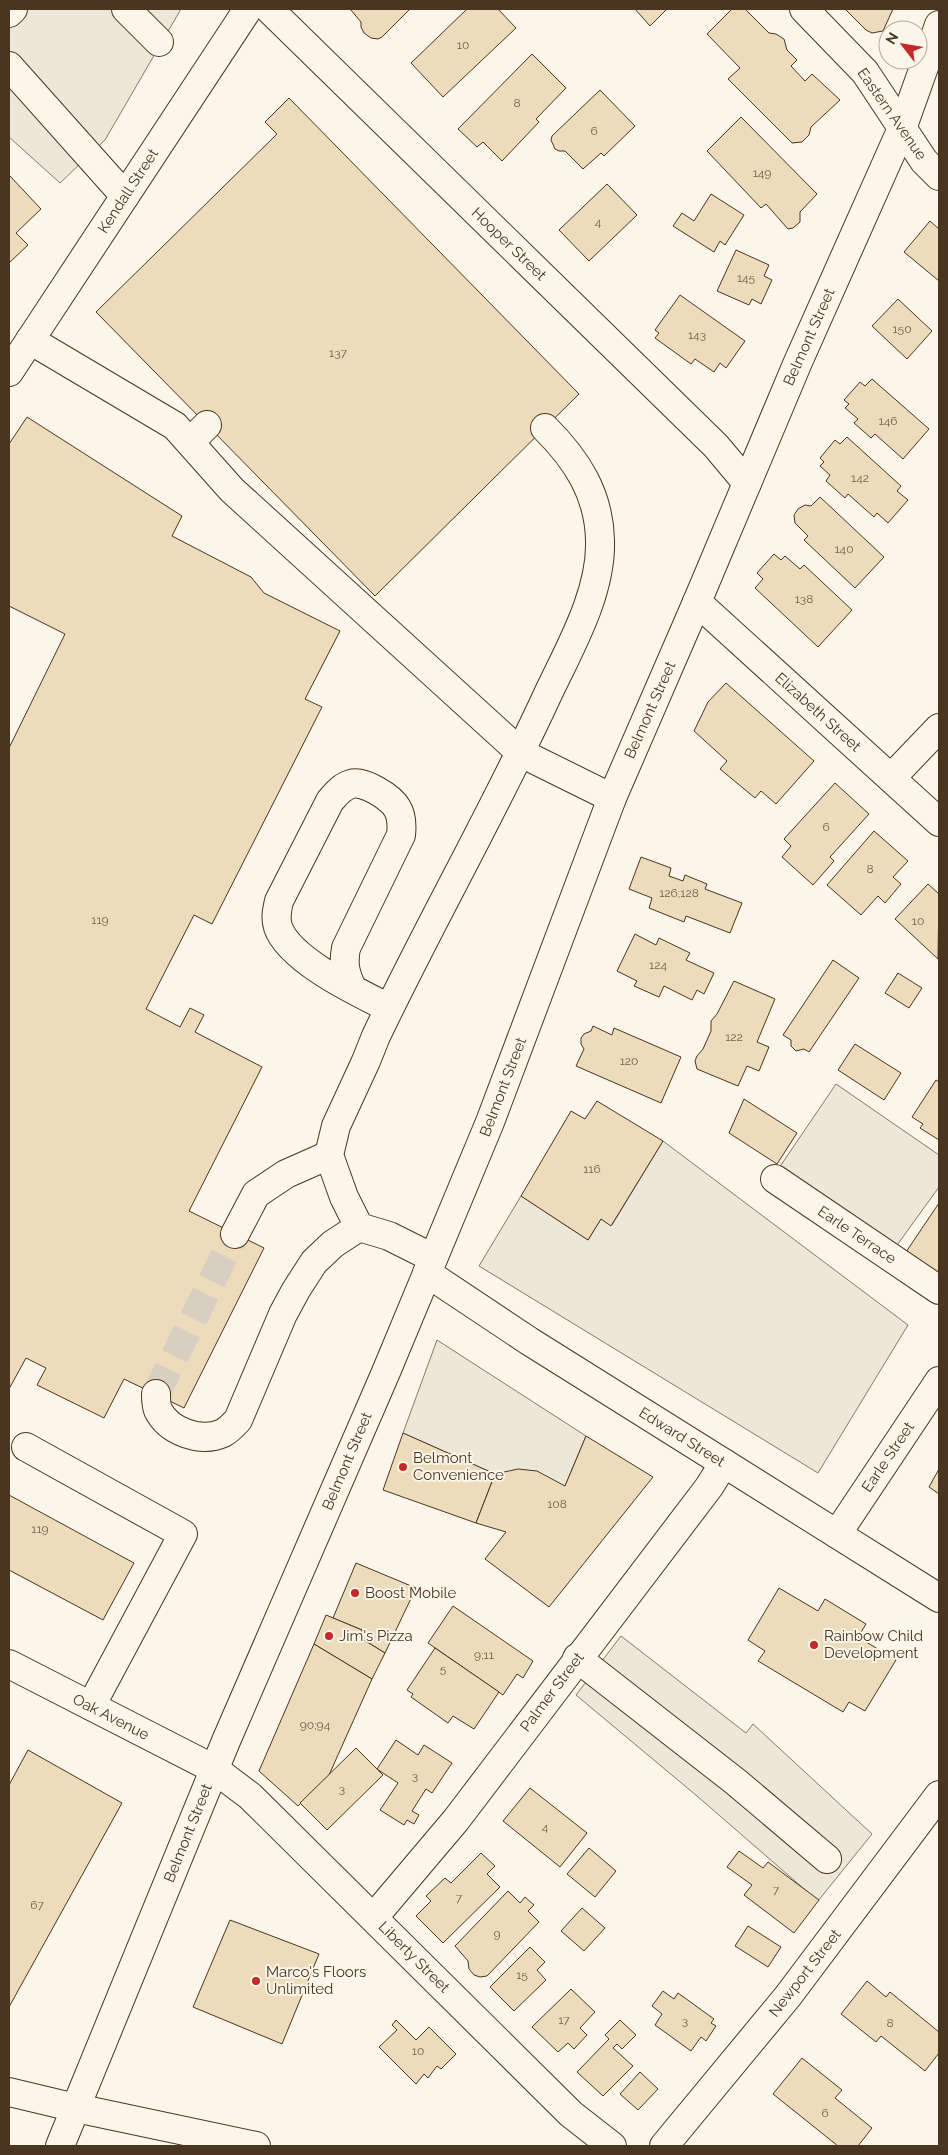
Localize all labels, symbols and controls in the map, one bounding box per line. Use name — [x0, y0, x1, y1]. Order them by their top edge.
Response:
north arrow — [878, 20, 928, 70]
text: N — [882, 30, 901, 47]
house number: 10 — [457, 38, 469, 52]
street label: Eastern Avenue — [854, 65, 931, 164]
house number: 8 — [513, 96, 521, 110]
house number: 6 — [590, 124, 598, 138]
street label: Kendall Street — [94, 145, 162, 237]
house number: 149 — [753, 166, 771, 180]
street label: Hooper Street — [468, 204, 550, 284]
house number: 4 — [595, 215, 602, 229]
house number: 145 — [737, 271, 756, 285]
street label: Belmont Street — [779, 286, 839, 388]
house number: 150 — [892, 322, 912, 336]
house number: 143 — [688, 328, 706, 342]
house number: 137 — [329, 346, 348, 360]
house number: 146 — [879, 414, 897, 428]
house number: 142 — [851, 471, 869, 485]
house number: 140 — [834, 542, 854, 556]
house number: 138 — [795, 592, 813, 606]
street label: Belmont Street — [620, 659, 680, 761]
street label: Elizabeth Street — [771, 669, 865, 755]
house number: 6 — [822, 820, 830, 834]
house number: 8 — [866, 862, 874, 876]
house number: 126;128 — [659, 886, 699, 900]
house number: 119 — [91, 913, 109, 927]
house number: 10 — [912, 914, 924, 928]
house number: 124 — [649, 958, 667, 972]
house number: 122 — [725, 1030, 743, 1044]
street label: Belmont Street — [476, 1035, 530, 1139]
house number: 120 — [620, 1054, 638, 1068]
house number: 116 — [583, 1162, 601, 1176]
street label: Earle Terrace — [814, 1202, 900, 1268]
street label: Edward Street — [636, 1403, 728, 1471]
street label: Belmont Street — [318, 1409, 376, 1513]
street label: Earle Street — [858, 1418, 918, 1496]
place label: Belmont Convenience — [413, 1449, 504, 1484]
marker: Belmont Convenience — [397, 1461, 409, 1473]
house number: 108 — [547, 1497, 567, 1511]
house number: 119 — [31, 1522, 49, 1536]
place label: Boost Mobile — [365, 1584, 456, 1602]
marker: Boost Mobile — [349, 1587, 361, 1599]
place label: Jim's Pizza — [339, 1627, 413, 1645]
place label: Rainbow Child Development — [824, 1627, 923, 1662]
marker: Jim's Pizza — [323, 1630, 335, 1642]
marker: Rainbow Child Development — [808, 1639, 820, 1651]
house number: 9;11 — [474, 1648, 494, 1662]
street label: Palmer Street — [516, 1649, 588, 1735]
house number: 5 — [440, 1662, 447, 1676]
street label: Oak Avenue — [70, 1690, 152, 1744]
house number: 90;94 — [300, 1718, 331, 1732]
house number: 3 — [412, 1769, 418, 1783]
street label: Belmont Street — [160, 1781, 216, 1885]
house number: 3 — [339, 1782, 345, 1796]
house number: 4 — [542, 1820, 549, 1834]
house number: 7 — [773, 1883, 780, 1897]
house number: 7 — [456, 1891, 463, 1905]
house number: 67 — [30, 1898, 44, 1912]
street label: Liberty Street — [375, 1918, 453, 1996]
street label: Newport Street — [765, 1926, 845, 2020]
house number: 9 — [493, 1927, 501, 1941]
place label: Marco's Floors Unlimited — [266, 1963, 366, 1998]
house number: 15 — [516, 1968, 528, 1982]
marker: Marco's Floors Unlimited — [250, 1975, 262, 1987]
house number: 17 — [558, 2013, 570, 2027]
house number: 3 — [682, 2014, 688, 2028]
house number: 8 — [886, 2016, 894, 2030]
house number: 10 — [412, 2044, 424, 2058]
house number: 6 — [821, 2106, 829, 2120]

